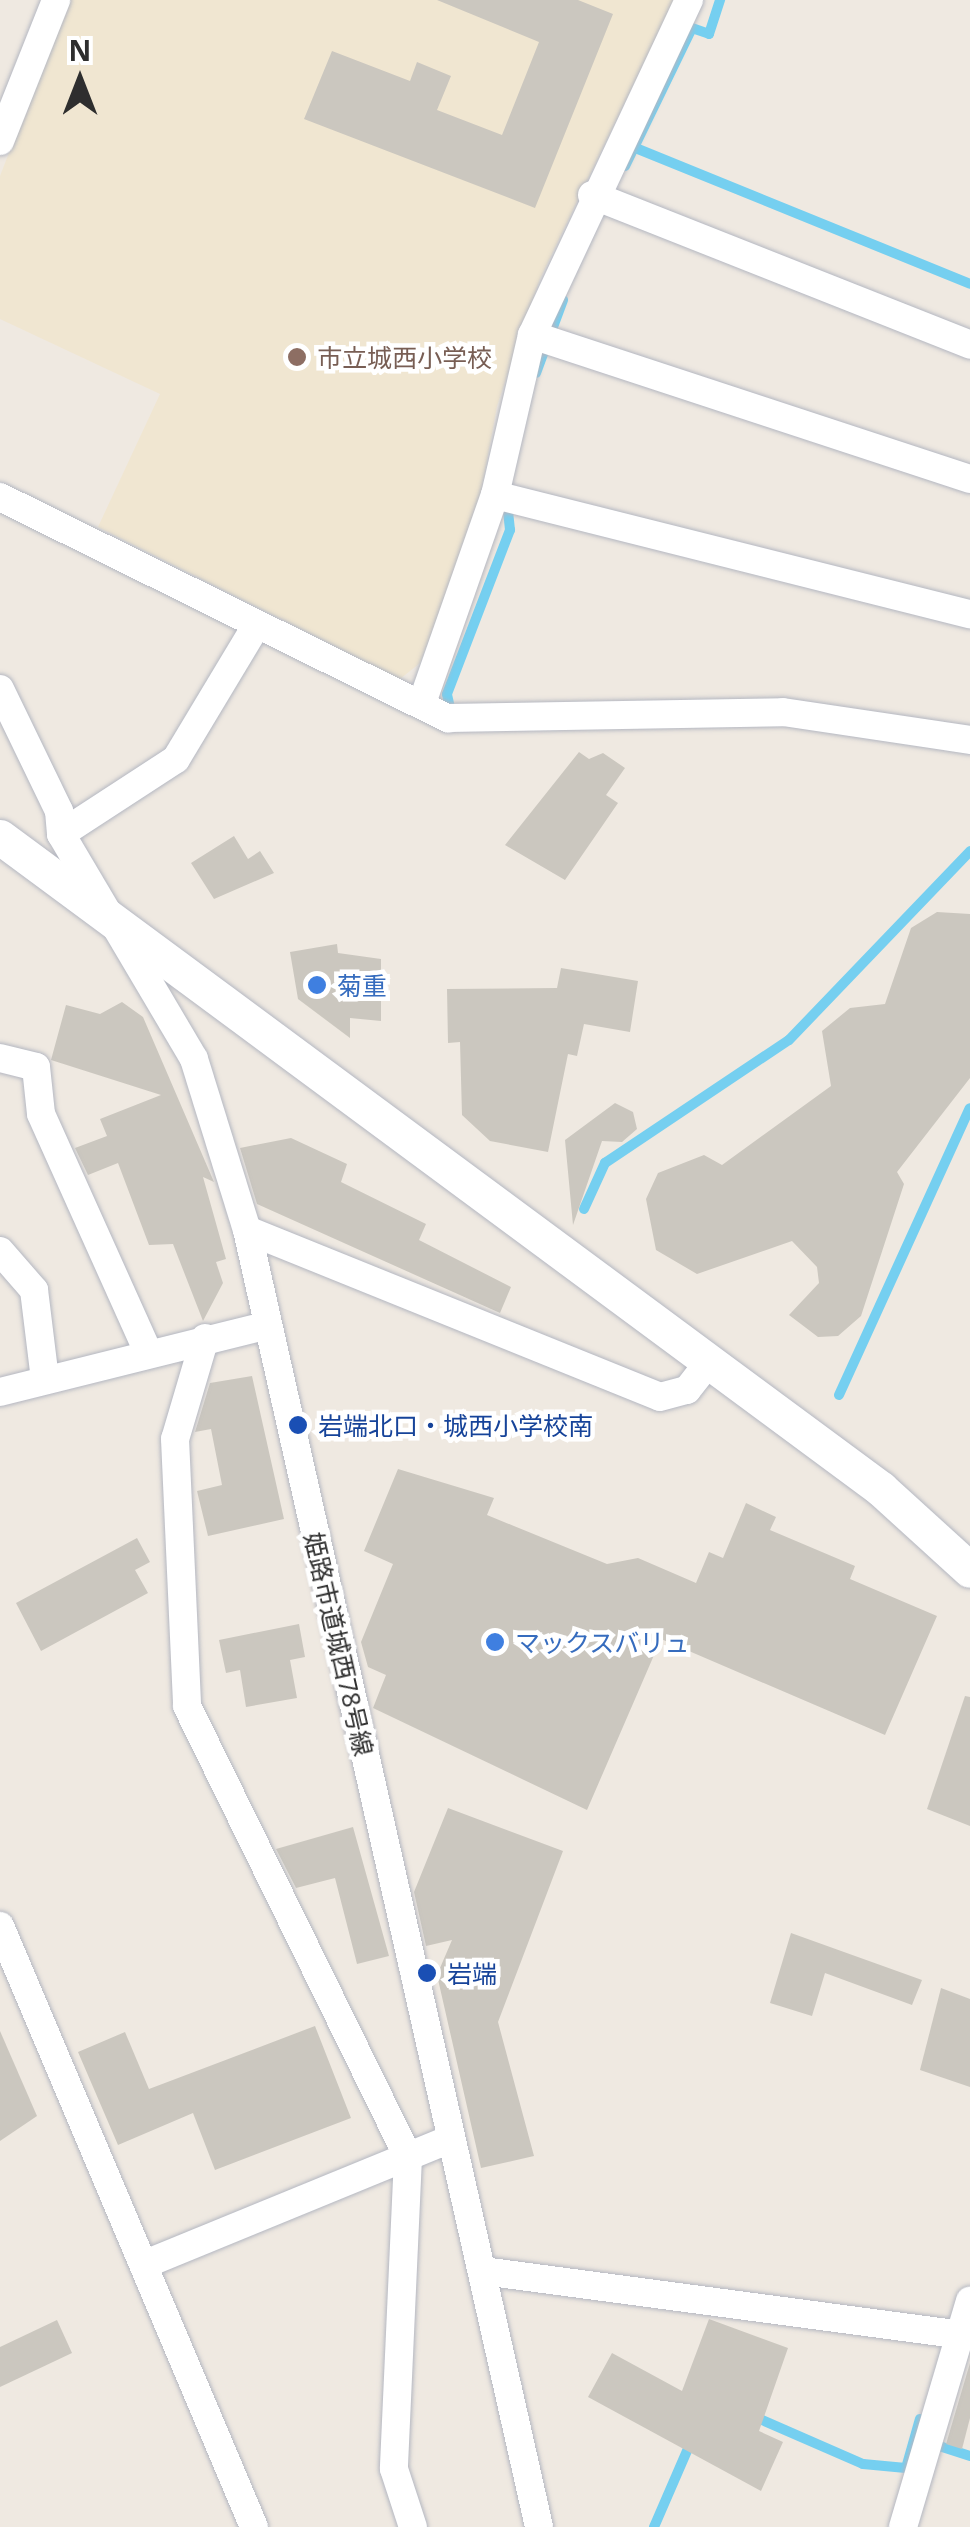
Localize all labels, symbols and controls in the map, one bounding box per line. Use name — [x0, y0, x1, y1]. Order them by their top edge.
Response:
north arrow — [30, 30, 130, 130]
text: N — [69, 31, 91, 69]
place label: 市立城西小学校 — [317, 342, 492, 372]
marker: 市立城西小学校 — [286, 346, 308, 368]
place label: 菊重 — [337, 970, 387, 1000]
marker: 菊重 — [306, 974, 328, 996]
place label: 岩端北口・城西小学校南 — [318, 1410, 593, 1440]
marker: 岩端北口・城西小学校南 — [287, 1414, 309, 1436]
street label: 姫路市道城西78号線 — [299, 1529, 379, 1759]
place label: マックスバリュ — [515, 1627, 690, 1657]
marker: マックスバリュ — [484, 1631, 506, 1653]
place label: 岩端 — [447, 1958, 497, 1988]
marker: 岩端 — [416, 1962, 438, 1984]

